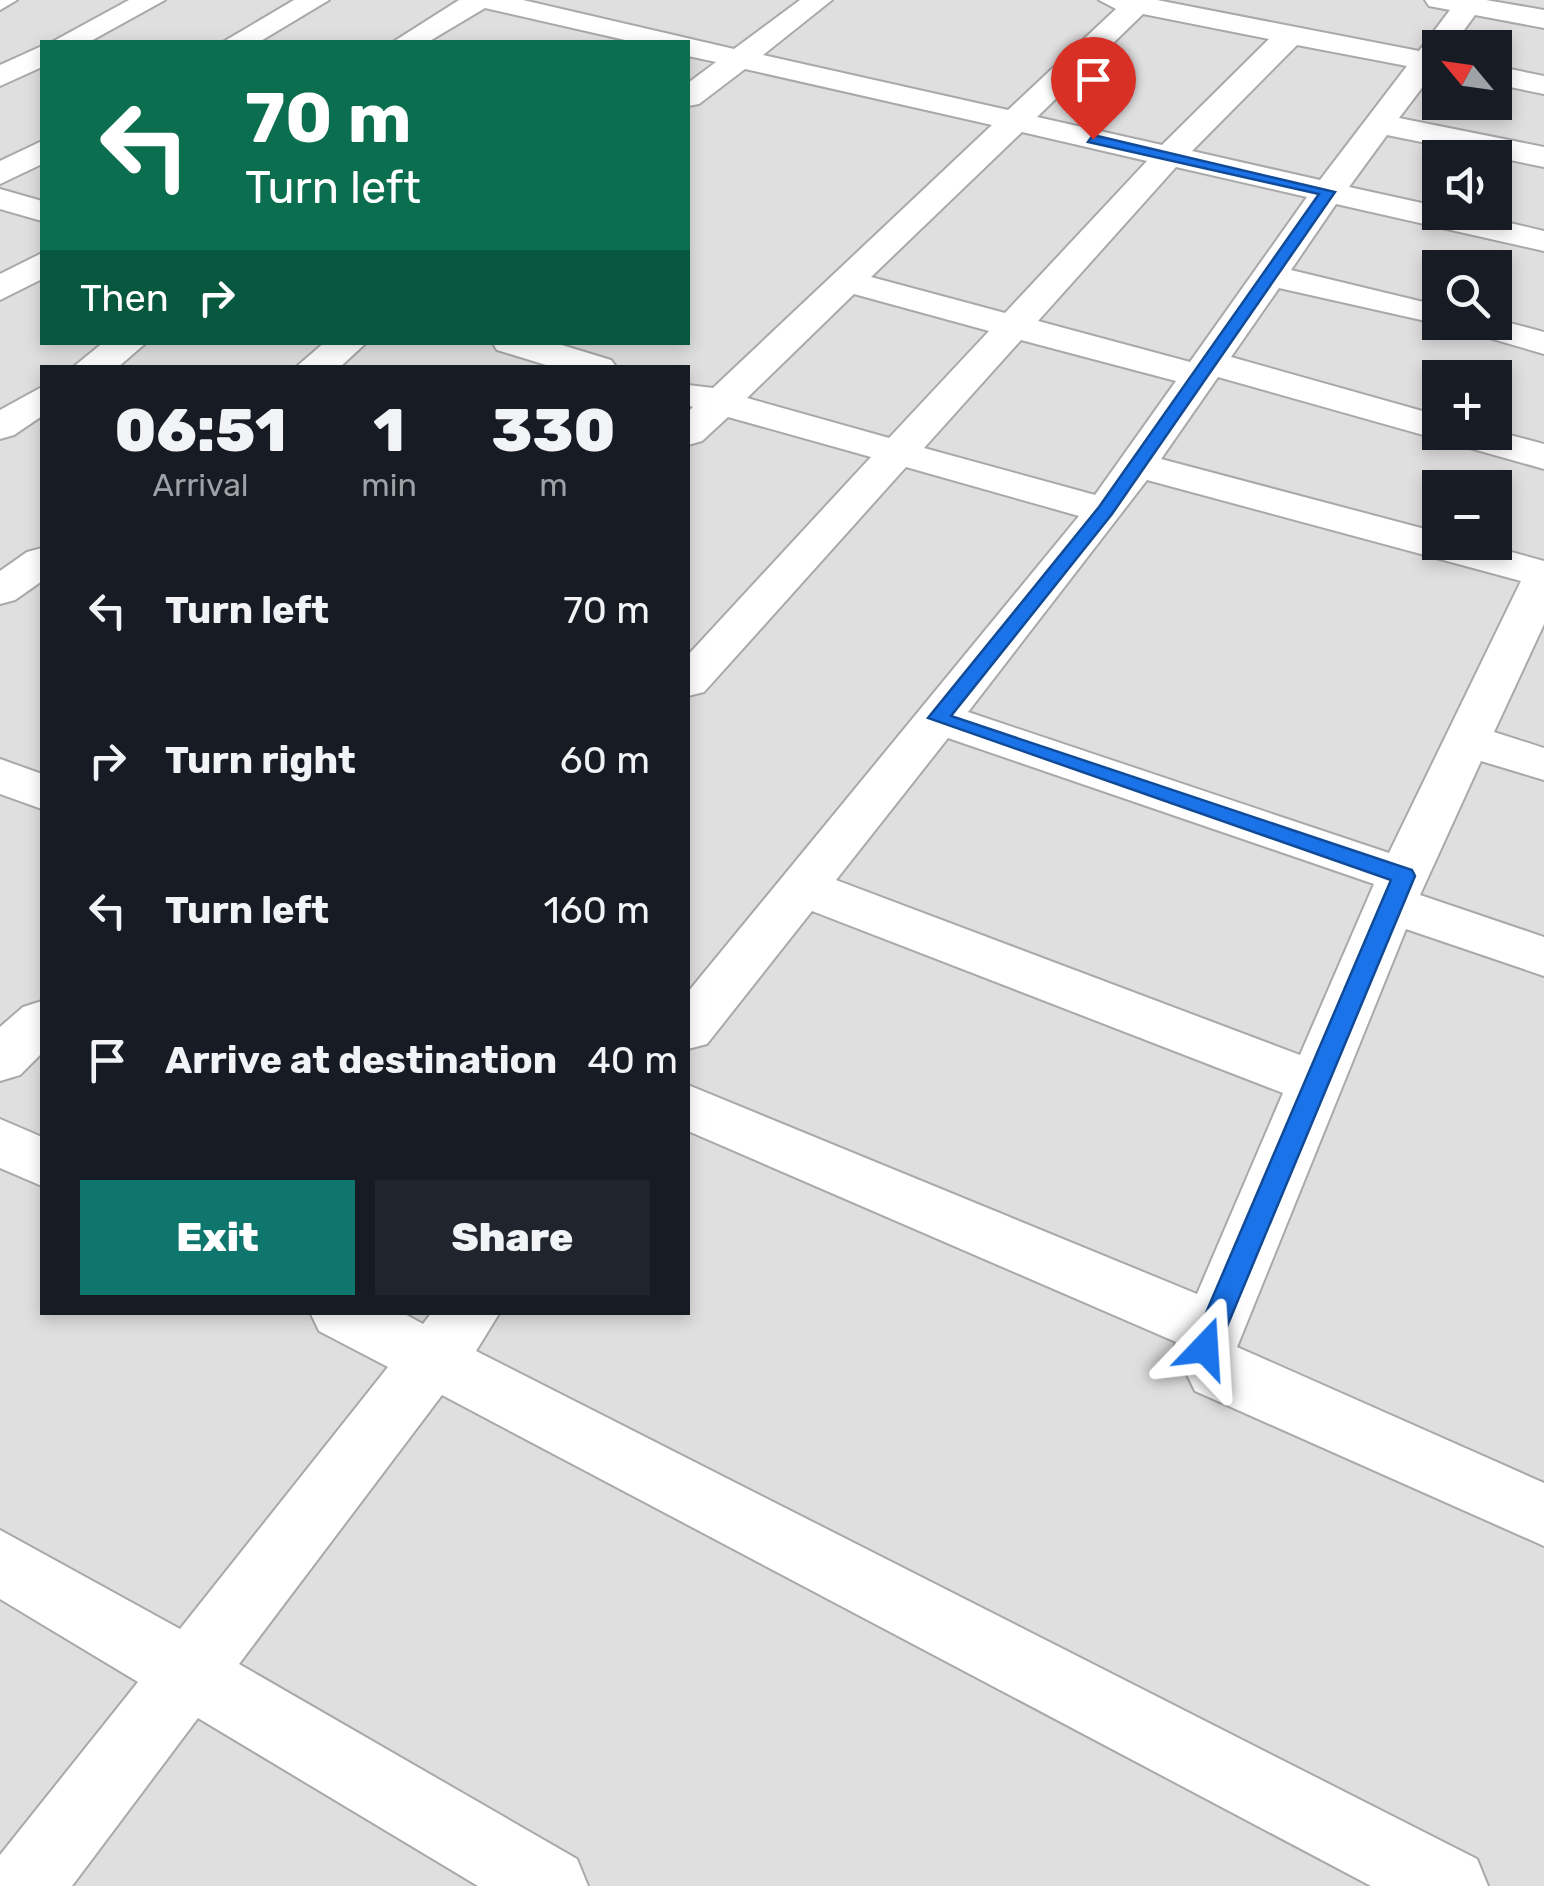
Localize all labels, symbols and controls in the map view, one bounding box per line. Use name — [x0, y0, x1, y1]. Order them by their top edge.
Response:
north arrow — [1422, 30, 1512, 120]
map controls — [1422, 30, 1512, 560]
pin — [1051, 37, 1136, 140]
icon: arrive — [1066, 52, 1121, 107]
text: 70 m — [245, 77, 412, 160]
icon: left — [80, 80, 210, 210]
button: sound — [1422, 140, 1512, 230]
text: Turn left — [245, 161, 421, 214]
button: search — [1422, 250, 1512, 340]
icon: right — [189, 270, 244, 325]
text: Then — [80, 275, 169, 321]
button: + — [1422, 360, 1512, 450]
text: 06:51 — [115, 395, 287, 466]
text: 1 — [373, 395, 405, 466]
text: 330 — [491, 395, 615, 466]
text: Arrival — [153, 466, 249, 504]
text: min — [361, 466, 417, 504]
text: m — [539, 466, 568, 504]
button: − — [1422, 470, 1512, 560]
icon: left — [80, 583, 135, 638]
text: Turn left — [165, 587, 329, 633]
text: 70 m — [563, 587, 650, 633]
icon: right — [80, 733, 135, 788]
text: Turn right — [165, 737, 356, 783]
text: 60 m — [560, 737, 650, 783]
icon: left — [80, 883, 135, 938]
text: Turn left — [165, 887, 329, 933]
text: 160 m — [544, 887, 650, 933]
icon: arrive — [80, 1033, 135, 1088]
text: Arrive at destination — [165, 1037, 557, 1083]
text: 40 m — [587, 1037, 678, 1083]
button: Exit — [80, 1180, 355, 1295]
button: Share — [375, 1180, 650, 1295]
position arrow — [1153, 1296, 1257, 1400]

